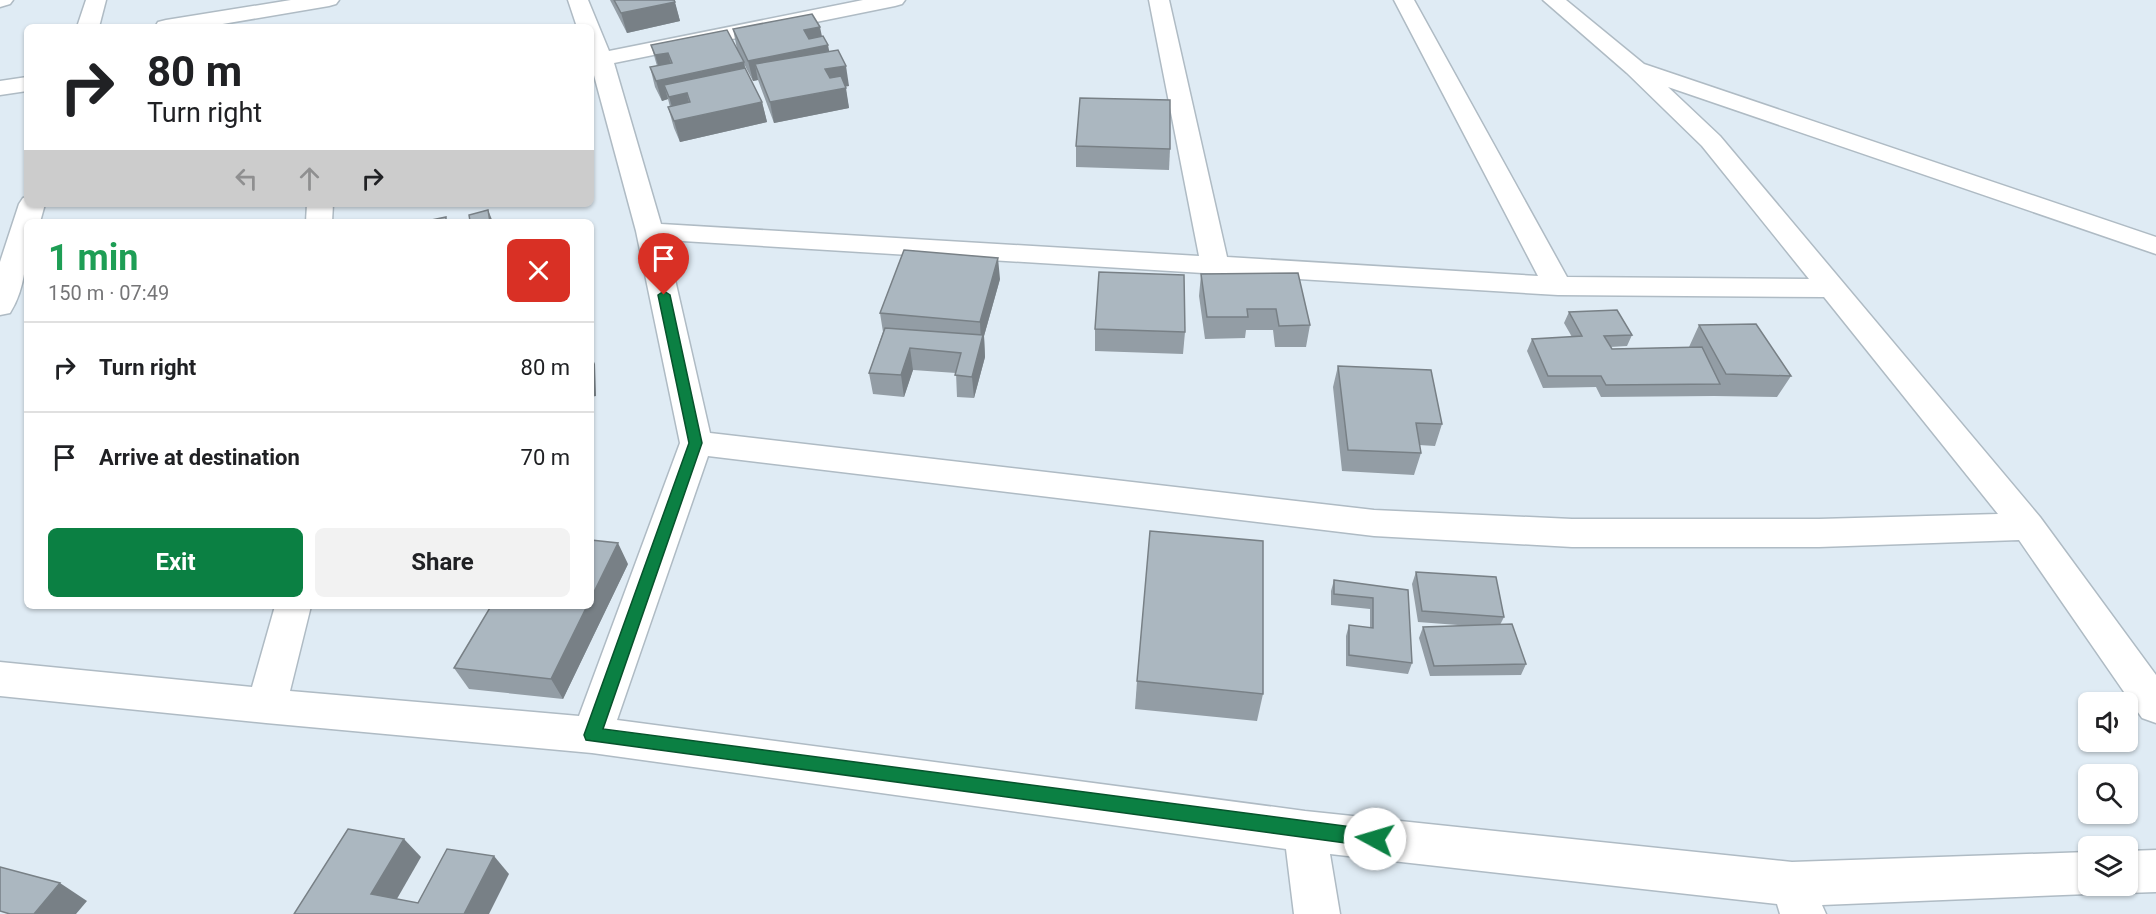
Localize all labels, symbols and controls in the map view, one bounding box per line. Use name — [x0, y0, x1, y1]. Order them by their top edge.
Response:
text: 80 m — [147, 47, 242, 96]
icon: right — [48, 48, 126, 126]
text: Turn right — [147, 97, 262, 129]
icon: left — [230, 162, 263, 195]
icon: ahead — [293, 162, 326, 195]
icon: right — [356, 162, 389, 195]
pin — [638, 233, 689, 295]
text: 1 min — [48, 237, 139, 279]
button: close — [507, 239, 570, 302]
icon: arrive — [647, 242, 680, 275]
text: 150 m · 07:49 — [48, 281, 169, 305]
icon: right — [48, 351, 81, 384]
text: Turn right — [99, 355, 196, 380]
text: 80 m — [521, 355, 570, 380]
icon: arrive — [48, 441, 81, 474]
text: Arrive at destination — [99, 445, 300, 470]
text: 70 m — [521, 445, 570, 470]
button: Exit — [48, 528, 303, 597]
button: Share — [315, 528, 570, 597]
map controls — [2078, 692, 2138, 896]
button: sound — [2078, 692, 2138, 752]
button: search — [2078, 764, 2138, 824]
position arrow — [1343, 807, 1407, 871]
button: layers — [2078, 836, 2138, 896]

